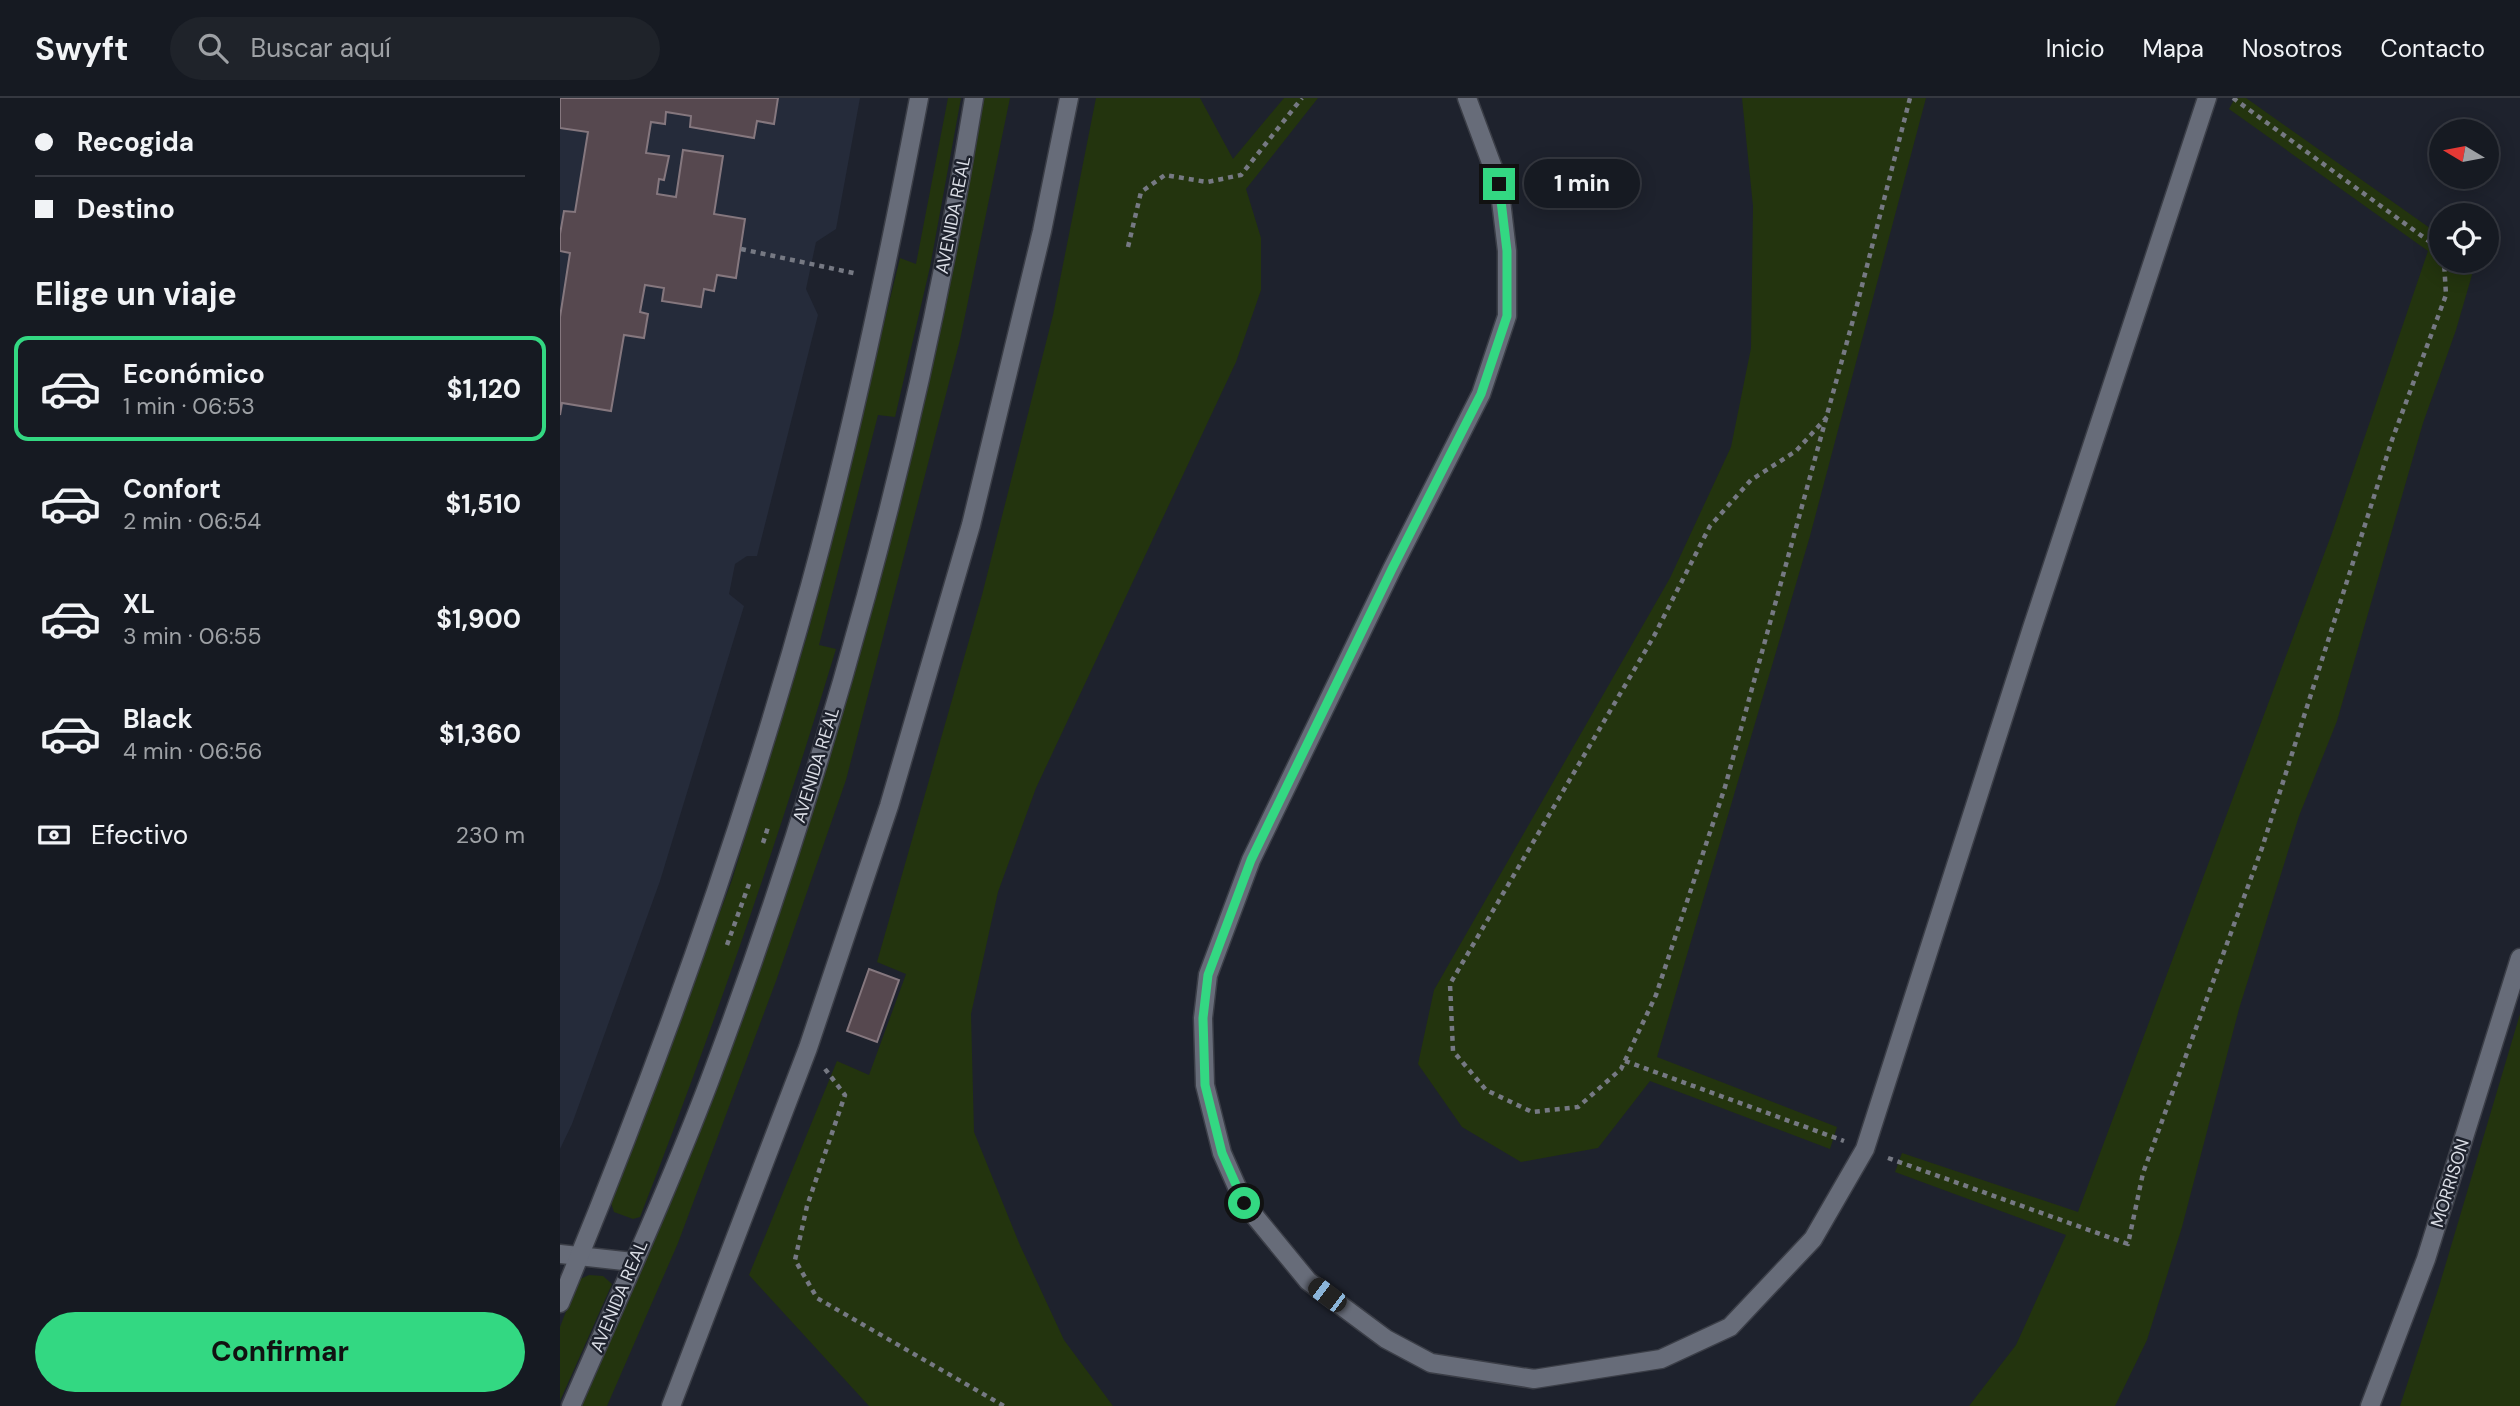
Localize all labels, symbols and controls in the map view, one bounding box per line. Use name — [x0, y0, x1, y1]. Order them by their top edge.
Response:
search box — [170, 17, 660, 80]
text: Swyft — [35, 27, 128, 70]
icon: search — [194, 29, 232, 67]
text: Buscar aquí — [250, 31, 391, 65]
text: Inicio — [2046, 33, 2105, 64]
text: Mapa — [2143, 33, 2204, 64]
text: Nosotros — [2242, 33, 2343, 64]
text: Contacto — [2381, 33, 2485, 64]
north arrow — [2429, 119, 2499, 189]
map controls — [2429, 119, 2499, 273]
text: Recogida — [77, 125, 194, 159]
street label: AVENIDA REAL — [930, 154, 976, 276]
callout: 1 min — [1524, 160, 1639, 208]
route end — [1483, 168, 1515, 200]
text: 1 min — [1554, 168, 1610, 198]
text: Destino — [77, 192, 175, 226]
button: locate — [2429, 203, 2499, 273]
text: Elige un viaje — [35, 273, 237, 315]
icon: car — [39, 357, 102, 420]
text: Económico — [123, 357, 265, 391]
text: $1,120 — [447, 372, 521, 406]
text: 1 min · 06:53 — [123, 391, 255, 421]
icon: car — [39, 472, 102, 535]
text: Confort — [123, 472, 221, 506]
text: $1,510 — [445, 487, 521, 521]
text: 2 min · 06:54 — [123, 506, 261, 536]
icon: car — [39, 587, 102, 650]
text: XL — [123, 587, 155, 621]
text: $1,900 — [436, 602, 521, 636]
text: 3 min · 06:55 — [123, 621, 262, 651]
icon: car — [39, 702, 102, 765]
text: Black — [123, 702, 193, 736]
street label: AVENIDA REAL — [787, 704, 845, 826]
text: $1,360 — [439, 717, 521, 751]
text: 4 min · 06:56 — [123, 736, 262, 766]
icon: cash — [35, 816, 73, 854]
text: Efectivo — [91, 818, 188, 852]
text: 230 m — [456, 820, 525, 850]
street label: MORRISON — [2425, 1136, 2475, 1230]
route start — [1228, 1187, 1260, 1219]
street label: AVENIDA REAL — [585, 1236, 653, 1356]
car — [1304, 1274, 1351, 1316]
button: Confirmar — [35, 1312, 525, 1392]

